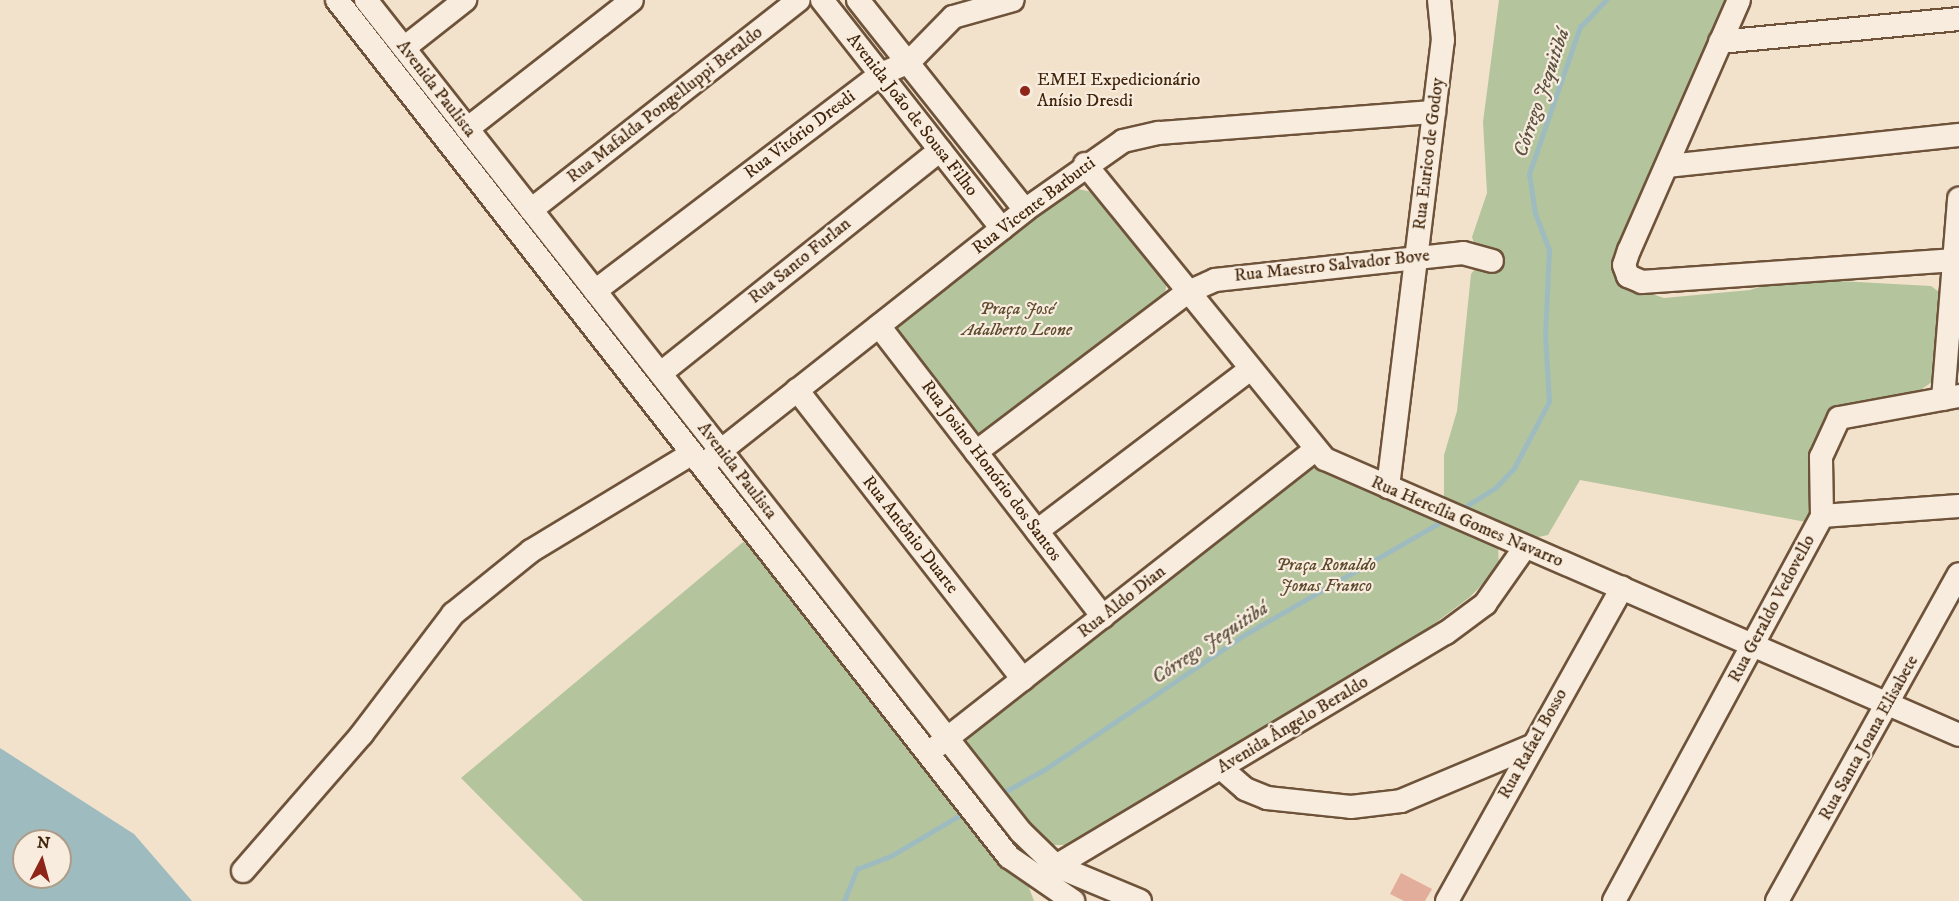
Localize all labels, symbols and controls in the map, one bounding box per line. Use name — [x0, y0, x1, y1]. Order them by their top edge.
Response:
street label: Rua Mafalda Pongelluppi Beraldo — [563, 22, 767, 188]
water label: Córrego Jequitibá — [1509, 26, 1575, 160]
street label: Avenida João de Sousa Filho — [842, 29, 982, 201]
street label: Avenida Paulista — [391, 36, 481, 142]
place label: EMEI Expedicionário Anísio Dresdi — [1037, 70, 1200, 112]
street label: Rua Eurico de Godoy — [1409, 77, 1449, 231]
marker: EMEI Expedicionário Anísio Dresdi — [1018, 84, 1032, 98]
street label: Rua Vitório Dresdi — [740, 86, 860, 184]
street label: Rua Vicente Barbutti — [968, 153, 1100, 259]
street label: Rua Santo Furlan — [745, 213, 855, 309]
street label: Rua Maestro Salvador Bove — [1233, 245, 1431, 287]
park label: Praça José Adalberto Leone — [962, 299, 1072, 342]
street label: Rua Josino Honório dos Santos — [916, 376, 1066, 566]
street label: Avenida Paulista — [692, 418, 782, 524]
street label: Rua Antônio Duarte — [857, 472, 963, 598]
street label: Rua Hercília Gomes Navarro — [1368, 472, 1566, 572]
street label: Rua Geraldo Vedovello — [1724, 532, 1820, 686]
park label: Praça Ronaldo Jonas Franco — [1276, 555, 1376, 598]
street label: Rua Aldo Dian — [1074, 561, 1170, 643]
water label: Córrego Jequitibá — [1147, 596, 1273, 690]
street label: Rua Santa Joana Elisabete — [1815, 652, 1923, 824]
street label: Avenida Ângelo Beraldo — [1214, 671, 1372, 779]
street label: Rua Rafael Bosso — [1494, 685, 1572, 803]
north arrow — [12, 829, 72, 889]
text: N — [36, 832, 51, 854]

